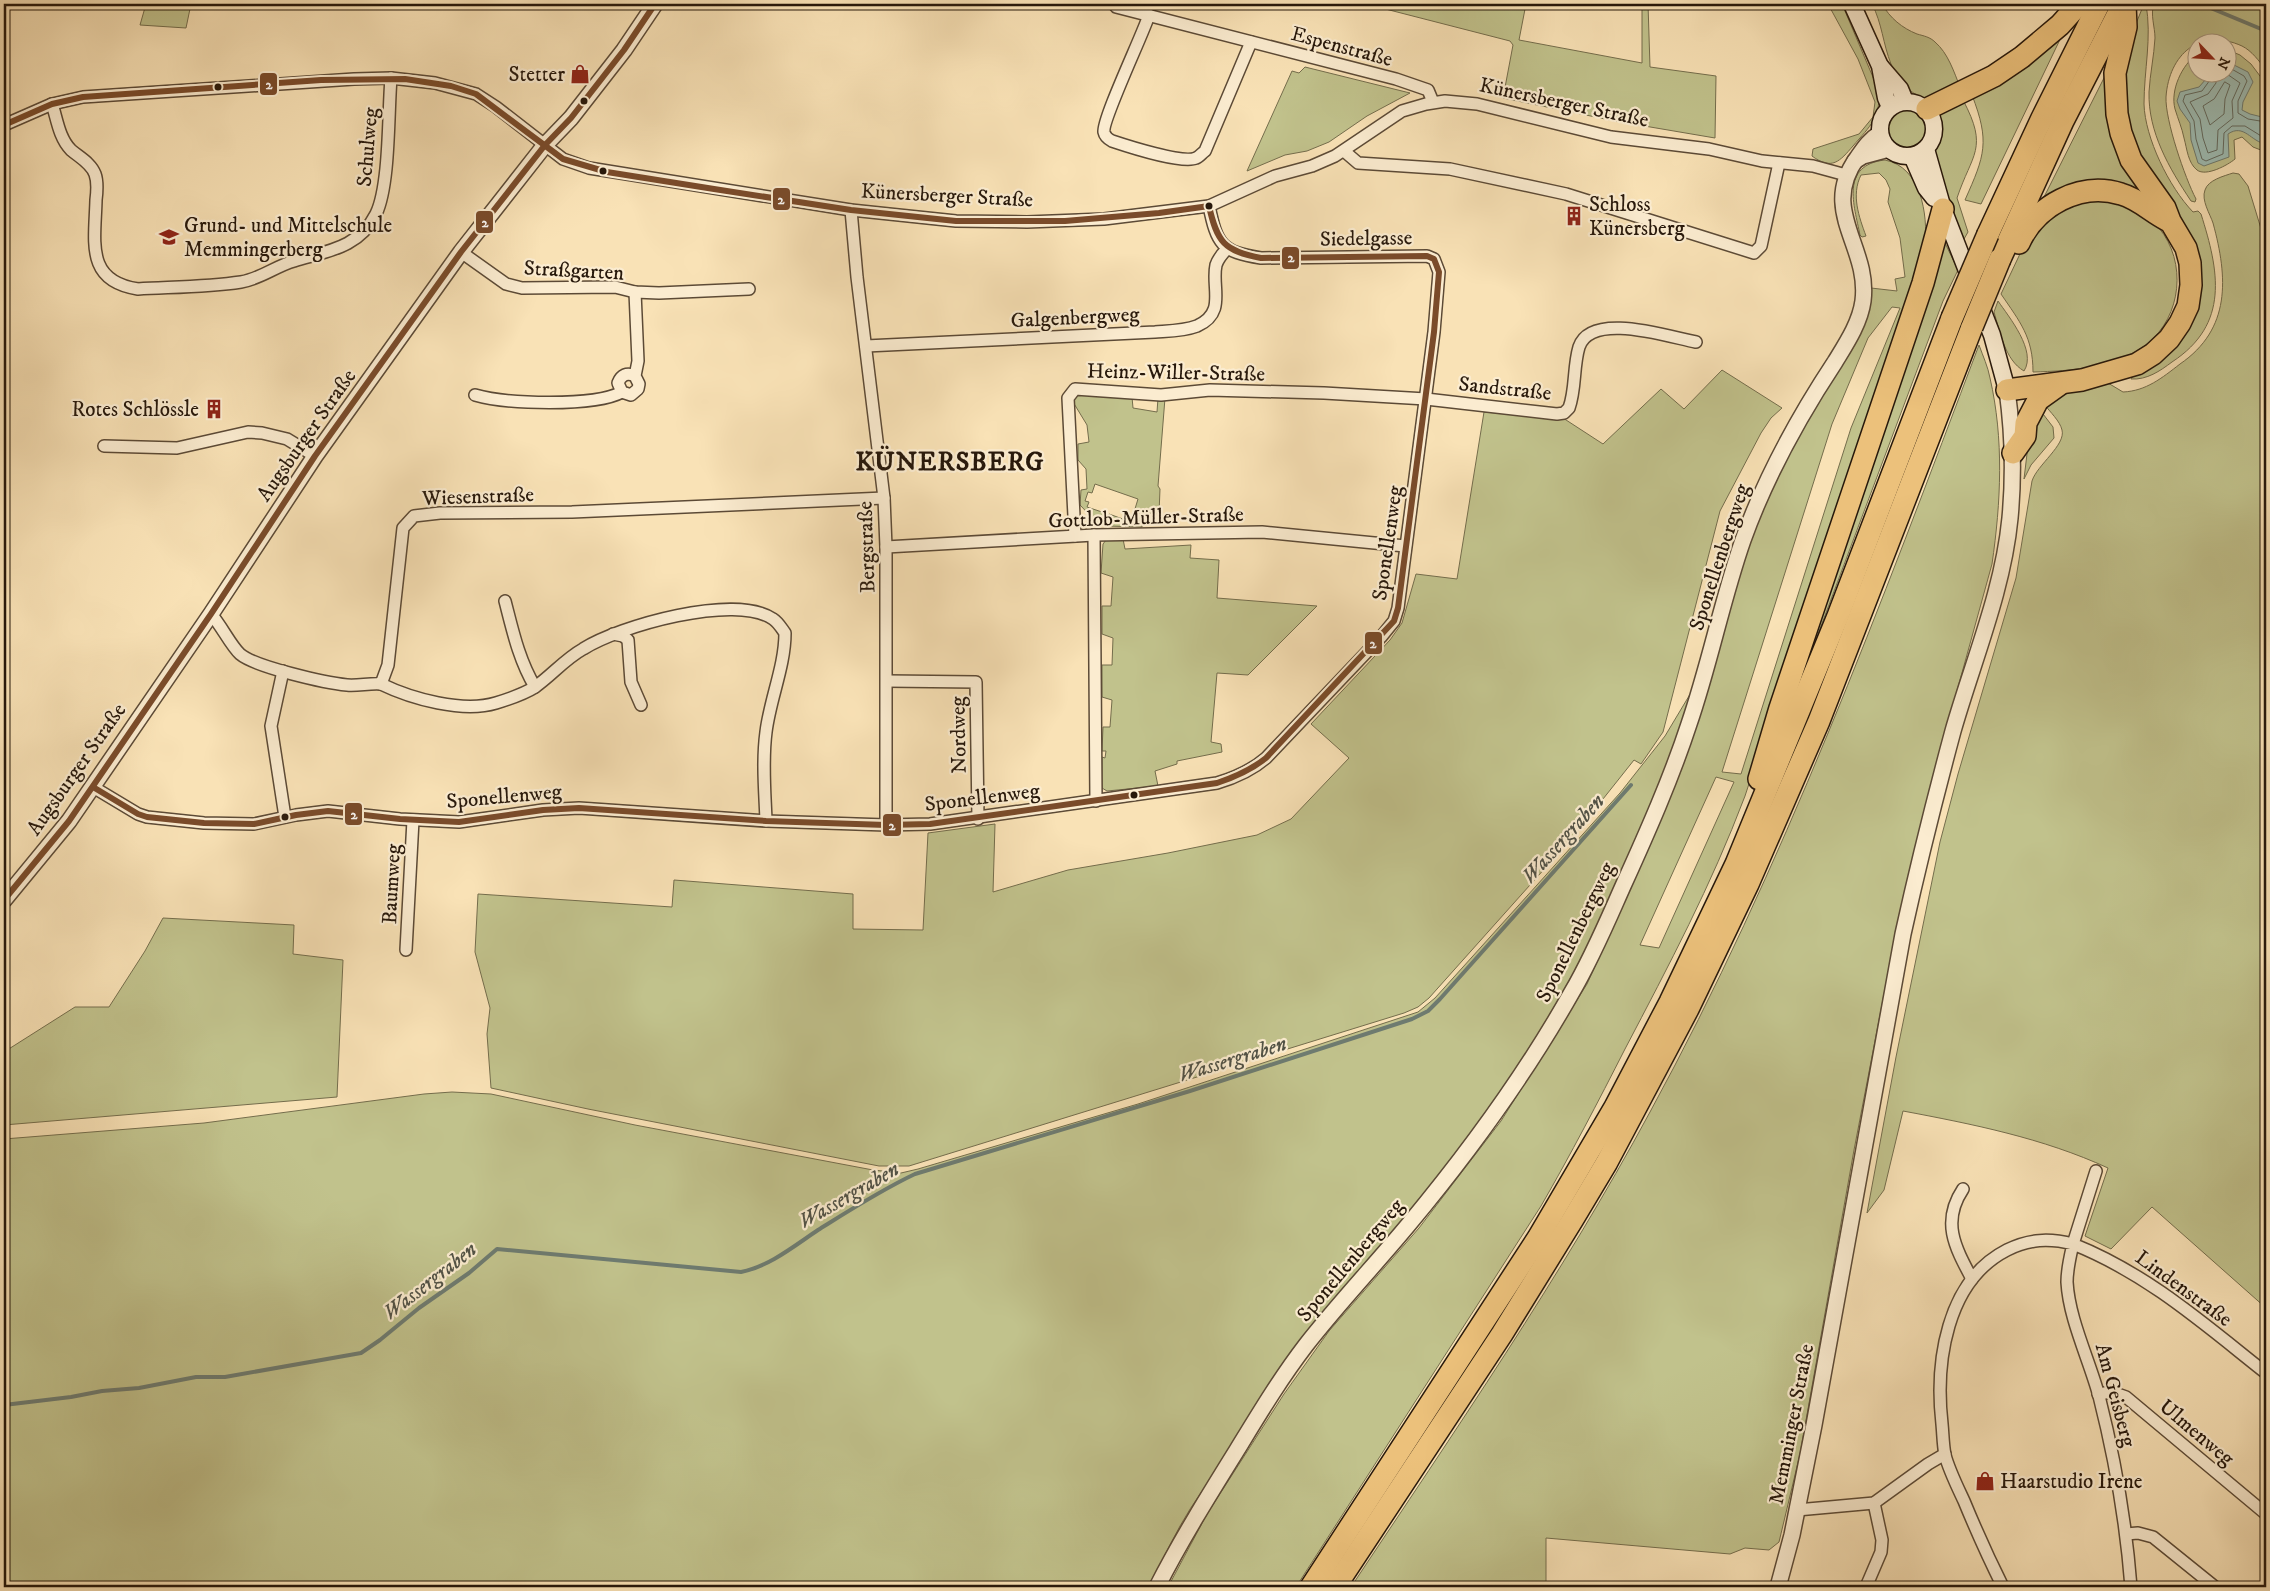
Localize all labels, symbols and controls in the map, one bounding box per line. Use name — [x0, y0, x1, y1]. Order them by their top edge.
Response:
street label: Espenstraße — [1288, 21, 1396, 73]
north arrow — [2188, 32, 2238, 82]
text: N — [2212, 54, 2233, 73]
place label: Stetter — [509, 62, 565, 88]
shop icon: Stetter — [569, 63, 591, 85]
line badge: 2 — [259, 72, 278, 96]
street label: Künersberger Straße — [1477, 72, 1651, 134]
text: 2 — [266, 76, 274, 94]
unlabelled marker — [213, 82, 223, 92]
unlabelled marker — [579, 96, 589, 106]
street label: Schulweg — [352, 106, 384, 188]
unlabelled marker — [598, 166, 608, 176]
street label: Künersberger Straße — [860, 179, 1034, 214]
line badge: 2 — [772, 187, 791, 211]
text: 2 — [778, 191, 786, 209]
place label: Schloss Künersberg — [1589, 192, 1685, 242]
unlabelled marker — [1204, 201, 1214, 211]
building icon: Schloss Künersberg — [1563, 205, 1585, 227]
line badge: 2 — [475, 210, 494, 234]
place label: Grund- und Mittelschule Memmingerberg — [184, 213, 392, 263]
text: 2 — [482, 214, 490, 232]
street label: Siedelgasse — [1320, 225, 1413, 253]
school or university icon: Grund- und Mittelschule Memmingerberg — [158, 226, 180, 248]
line badge: 2 — [1281, 246, 1300, 270]
text: 2 — [1288, 249, 1296, 267]
street label: Straßgarten — [523, 255, 625, 287]
street label: Galgenbergweg — [1010, 302, 1141, 334]
street label: Heinz-Willer-Straße — [1087, 358, 1266, 388]
street label: Augsburger Straße — [252, 364, 362, 507]
street label: Sandstraße — [1457, 371, 1553, 407]
place label: Rotes Schlössle — [72, 397, 199, 423]
building icon: Rotes Schlössle — [203, 398, 225, 420]
district label: KÜNERSBERG — [856, 445, 1044, 479]
street label: Sponellenbergweg — [1684, 480, 1756, 634]
street label: Wiesenstraße — [421, 482, 535, 512]
street label: Sponellenweg — [1367, 483, 1409, 602]
street label: Bergstraße — [852, 500, 882, 593]
street label: Gottlob-Müller-Straße — [1048, 502, 1245, 534]
line badge: 2 — [1364, 631, 1383, 655]
text: 2 — [1370, 635, 1378, 653]
street label: Nordweg — [945, 695, 973, 774]
street label: Augsburger Straße — [22, 698, 132, 841]
street label: Sponellenweg — [923, 778, 1042, 818]
street label: Sponellenweg — [445, 779, 564, 815]
water label: Wassergraben — [1516, 788, 1611, 890]
unlabelled marker — [1129, 790, 1139, 800]
line badge: 2 — [344, 802, 363, 826]
text: 2 — [351, 806, 359, 824]
unlabelled marker — [280, 812, 290, 822]
line badge: 2 — [882, 813, 902, 837]
text: 2 — [889, 817, 897, 835]
street label: Baumweg — [377, 842, 407, 925]
street label: Sponellenbergweg — [1531, 857, 1621, 1007]
water label: Wassergraben — [1175, 1030, 1290, 1089]
water label: Wassergraben — [793, 1156, 904, 1235]
street label: Sponellenbergweg — [1292, 1193, 1410, 1328]
water label: Wassergraben — [377, 1236, 482, 1326]
street label: Lindenstraße — [2130, 1245, 2237, 1333]
street label: Am Geisberg — [2089, 1341, 2142, 1451]
street label: Memminger Straße — [1764, 1342, 1820, 1506]
street label: Ulmenweg — [2153, 1394, 2240, 1472]
place label: Haarstudio Irene — [2000, 1469, 2143, 1495]
shop icon: Haarstudio Irene — [1974, 1470, 1996, 1492]

